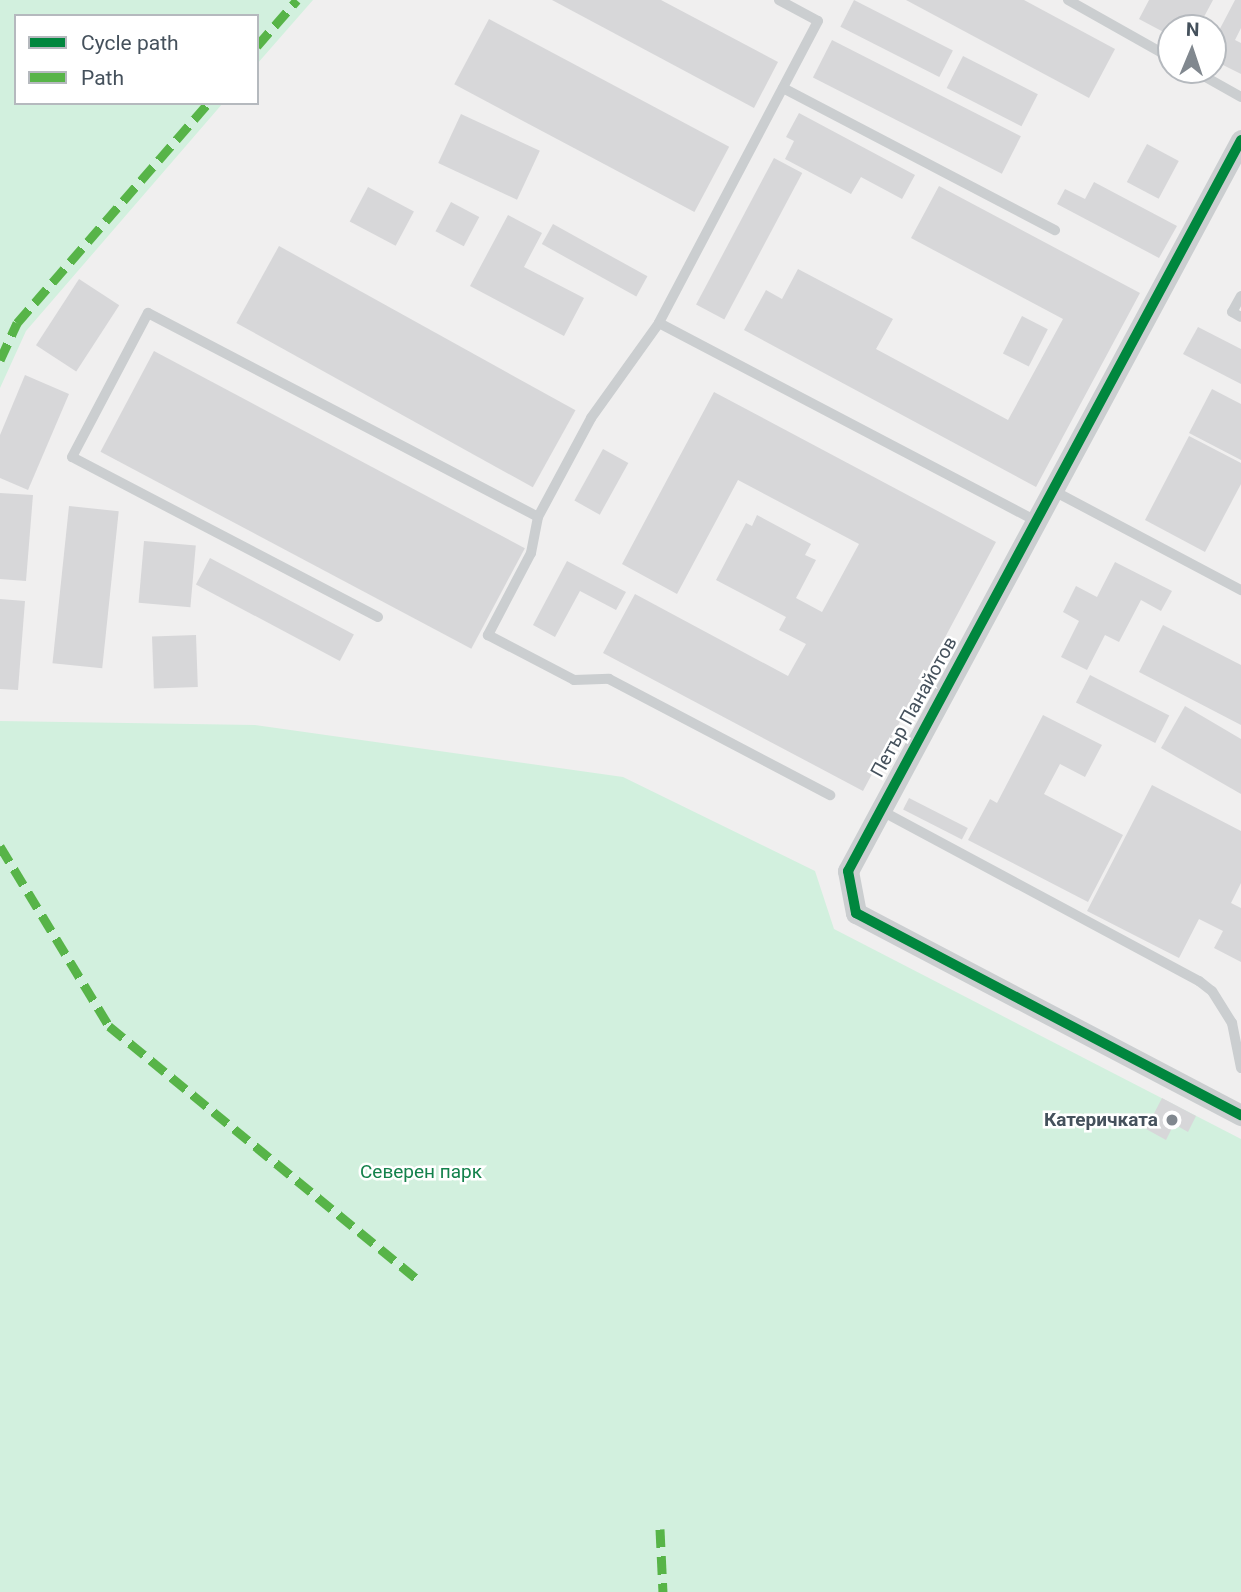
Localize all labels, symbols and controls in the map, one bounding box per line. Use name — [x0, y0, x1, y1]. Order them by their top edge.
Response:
legend — [14, 14, 259, 105]
north arrow — [1157, 14, 1227, 84]
text: N — [1186, 18, 1200, 41]
text: Cycle path — [81, 31, 179, 55]
text: Path — [81, 66, 124, 90]
street label: Петър Панайотов — [866, 633, 962, 781]
place label: Катеричката — [1044, 1109, 1158, 1131]
marker: Катеричката — [1164, 1112, 1180, 1128]
park label: Северен парк — [360, 1161, 482, 1183]

